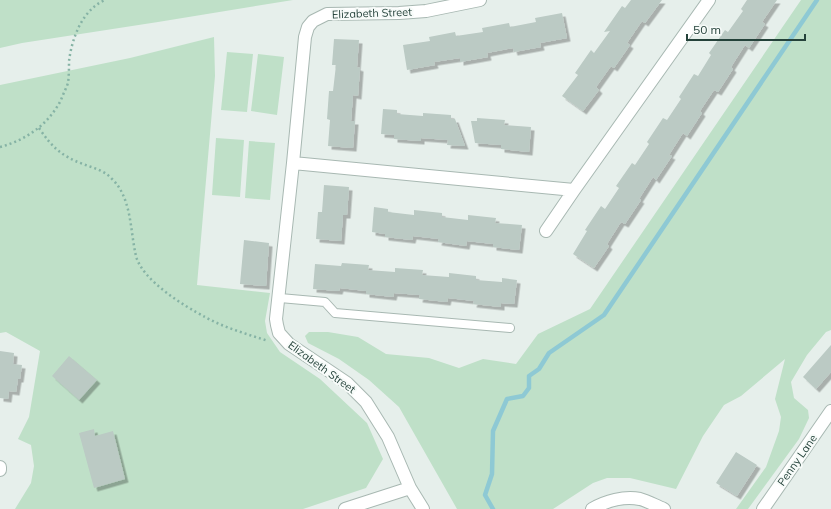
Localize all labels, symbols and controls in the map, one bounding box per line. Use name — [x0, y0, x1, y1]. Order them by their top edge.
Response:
street label: Elizabeth Street — [332, 5, 412, 21]
scale bar — [687, 16, 805, 42]
text: 50 m — [693, 22, 721, 37]
street label: Elizabeth Street — [285, 338, 359, 396]
street label: Penny Lane — [774, 432, 820, 488]

